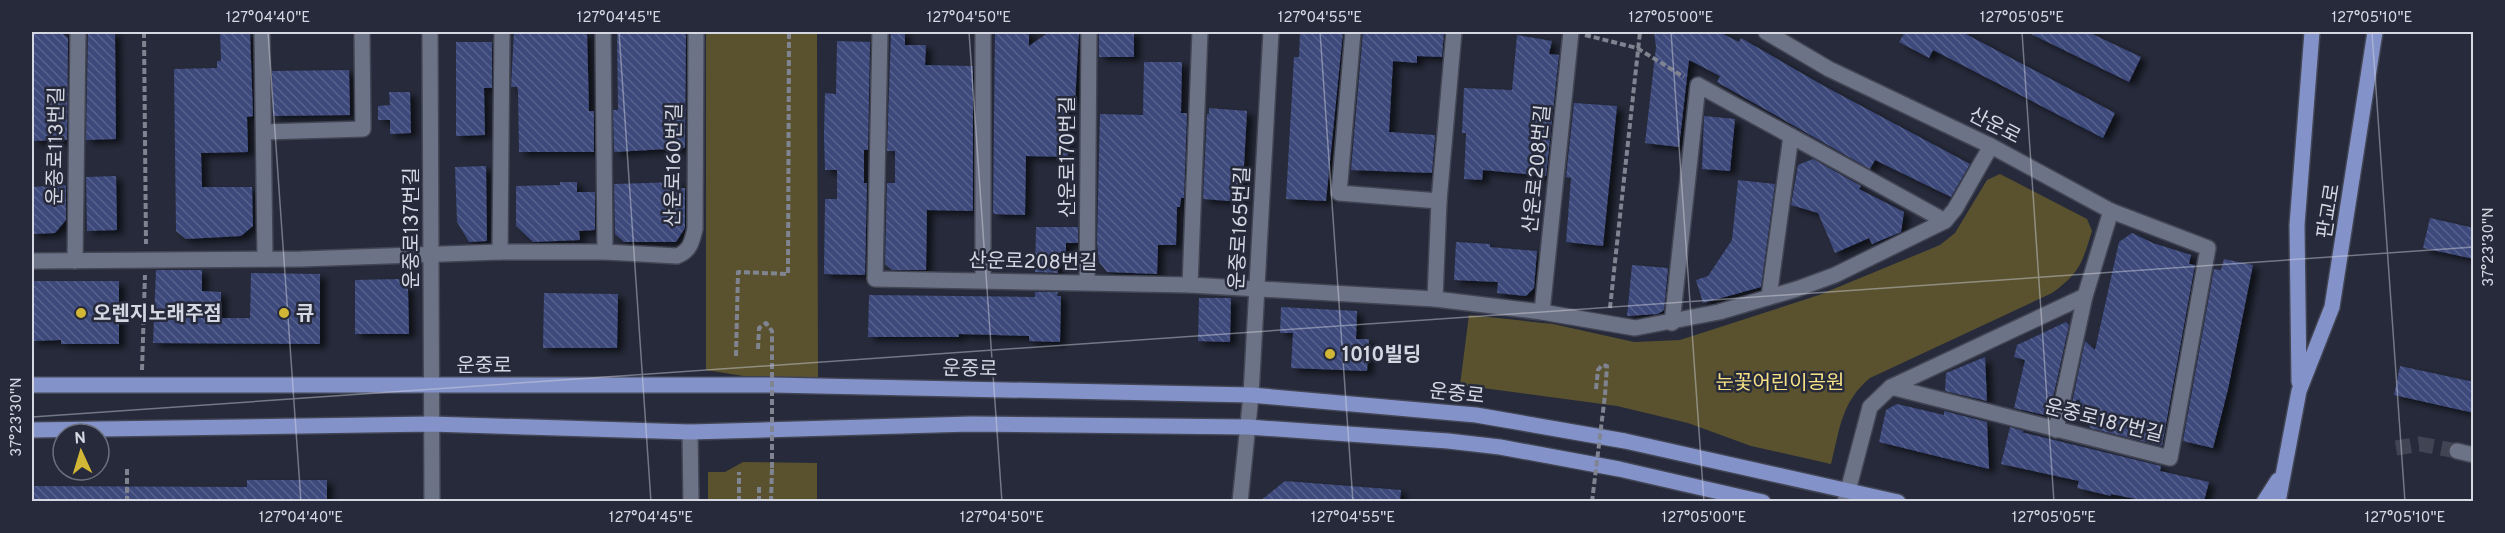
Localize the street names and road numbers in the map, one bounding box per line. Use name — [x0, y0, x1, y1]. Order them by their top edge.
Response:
street label: 운중로113번길 — [43, 86, 71, 206]
street label: 산운로170번길 — [1056, 96, 1082, 218]
street label: 산운로160번길 — [661, 103, 689, 227]
street label: 산운로 — [1964, 103, 2025, 151]
street label: 산운로208번길 — [1518, 104, 1558, 235]
street label: 운중로165번길 — [1225, 166, 1257, 291]
street label: 운중로137번길 — [400, 167, 426, 289]
street label: 판교로 — [2313, 182, 2347, 241]
street label: 산운로208번길 — [968, 249, 1098, 277]
street label: 운중로 — [456, 354, 512, 380]
street label: 운중로 — [942, 357, 998, 383]
street label: 운중로 — [1428, 379, 1486, 411]
street label: 운중로187번길 — [2041, 395, 2166, 449]

